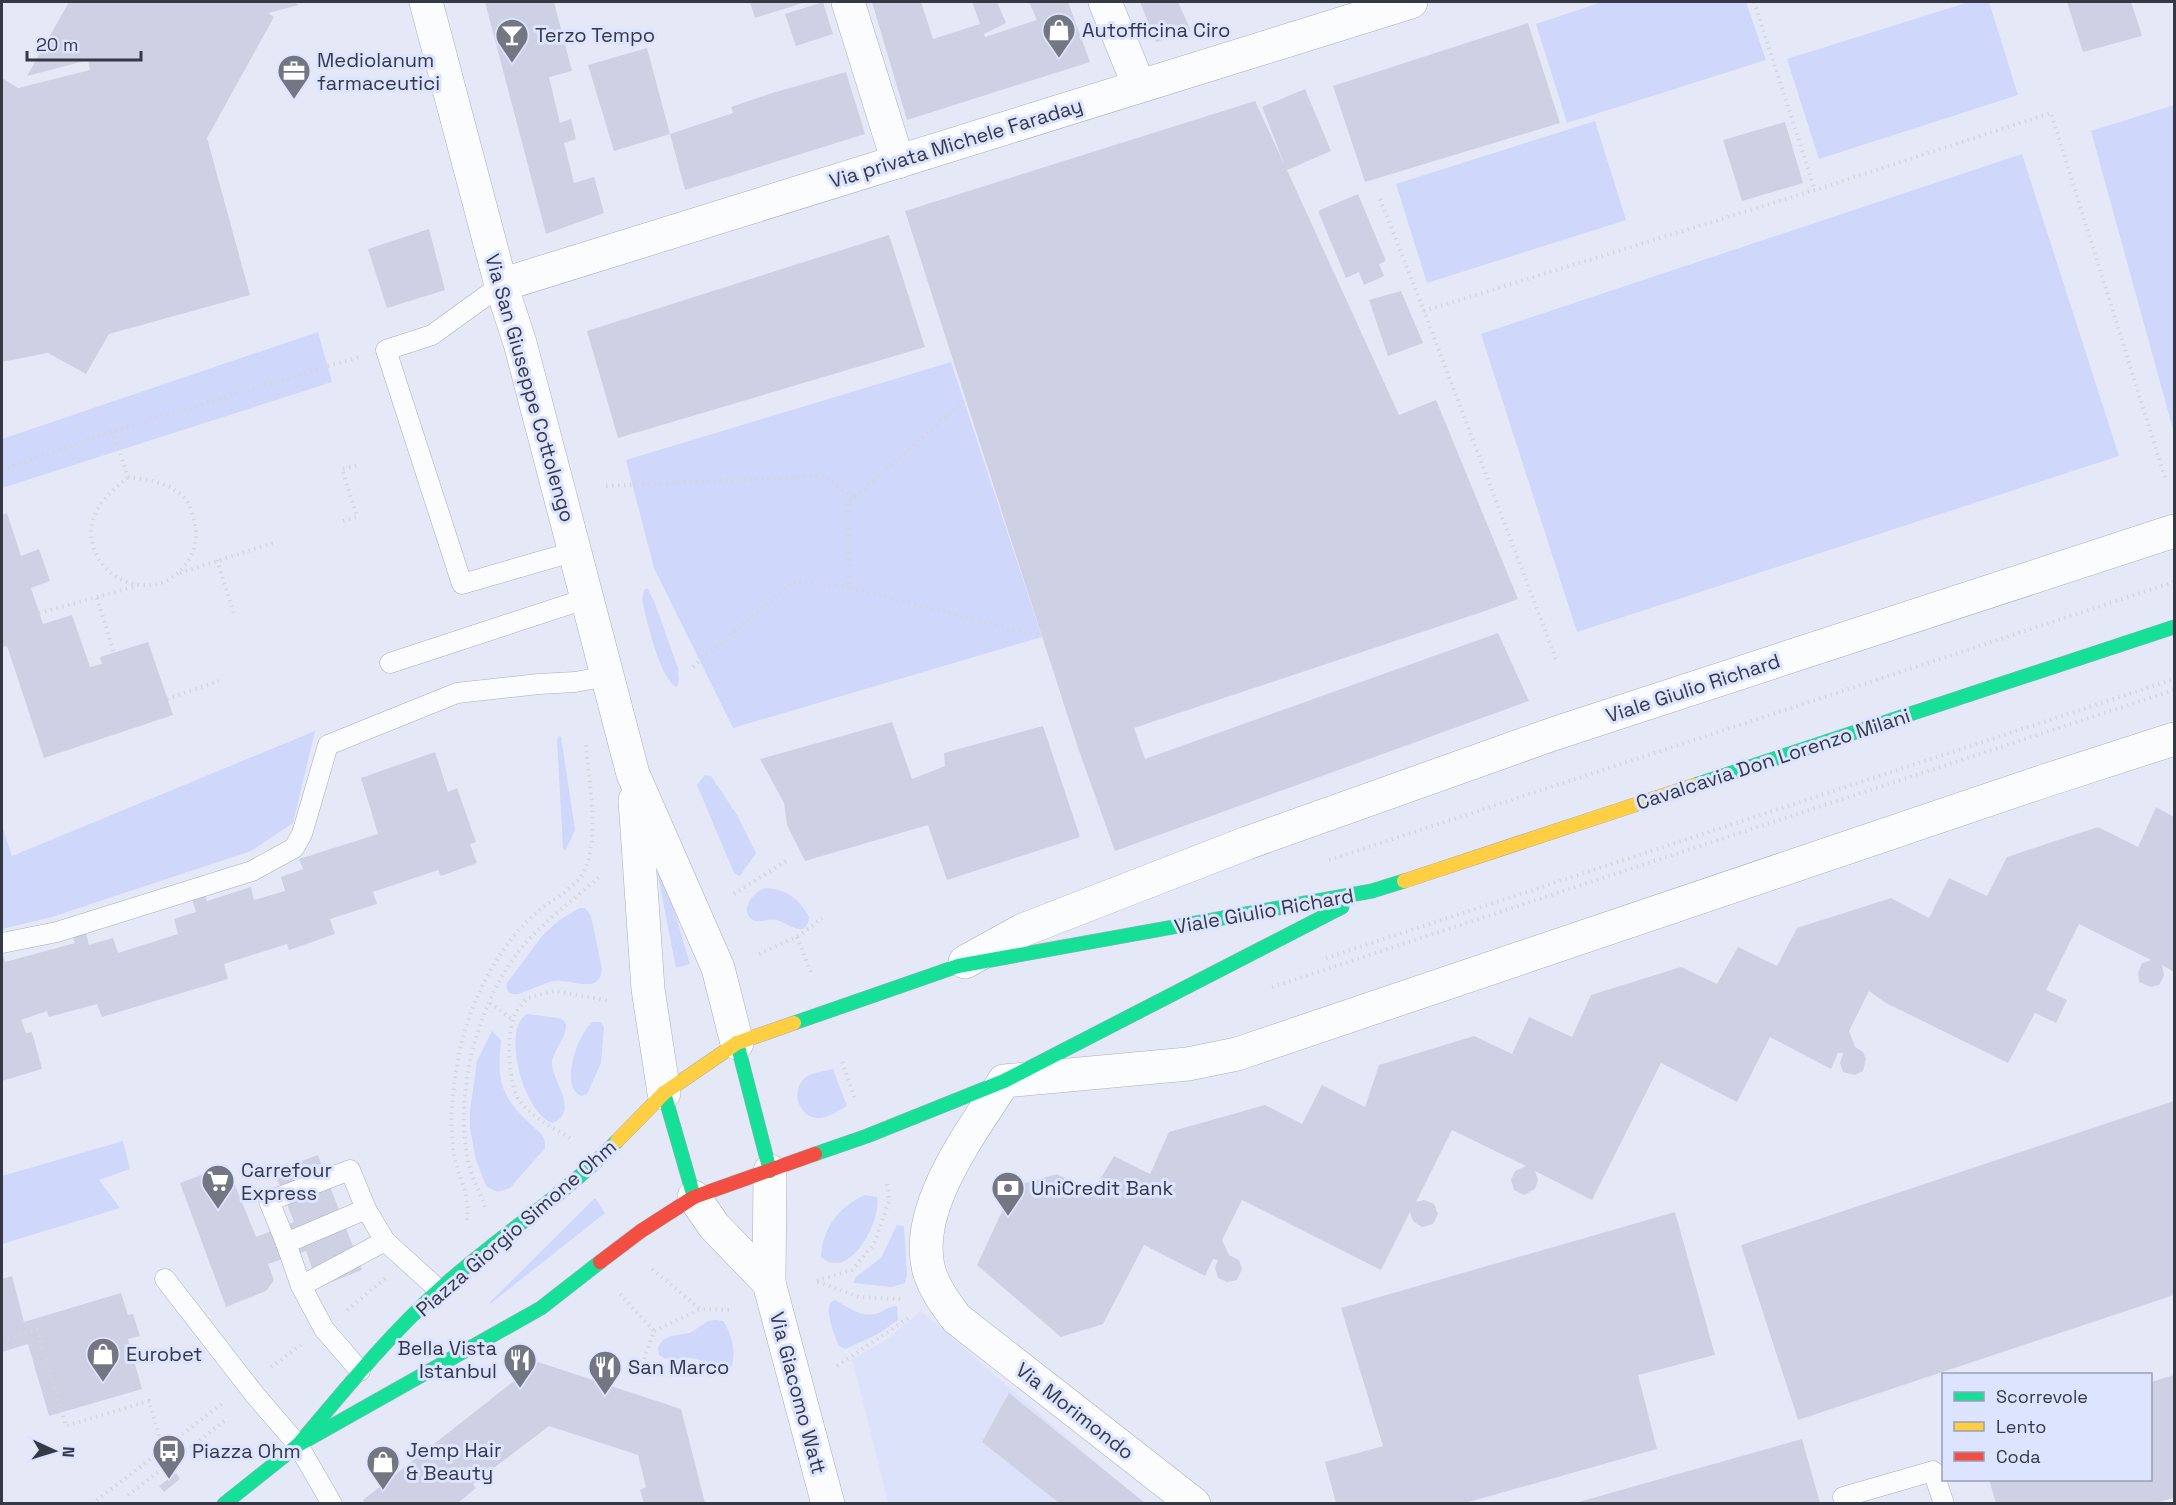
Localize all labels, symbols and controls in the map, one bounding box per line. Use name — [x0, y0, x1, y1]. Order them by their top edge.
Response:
shop icon: Autofficina Ciro — [1041, 12, 1077, 59]
bar icon: Terzo Tempo — [494, 17, 530, 64]
place label: Autofficina Ciro — [1082, 17, 1230, 43]
place label: Terzo Tempo — [535, 22, 655, 48]
scale bar — [27, 24, 141, 62]
text: 20 m — [36, 33, 79, 56]
place label: Mediolanum farmaceutici — [317, 47, 440, 96]
office icon: Mediolanum farmaceutici — [276, 53, 312, 100]
street label: Via privata Michele Faraday — [826, 92, 1086, 194]
street label: Via San Giuseppe Cottolengo — [479, 251, 581, 525]
street label: Viale Giulio Richard — [1603, 648, 1783, 728]
street label: Cavalcavia Don Lorenzo Milani — [1633, 702, 1913, 816]
street label: Viale Giulio Richard — [1172, 882, 1356, 940]
street label: Piazza Giorgio Simone Ohm — [410, 1134, 622, 1322]
place label: Carrefour Express — [241, 1157, 332, 1206]
supermarket icon: Carrefour Express — [200, 1163, 236, 1210]
bank icon: UniCredit Bank — [990, 1170, 1026, 1217]
place label: UniCredit Bank — [1031, 1175, 1173, 1201]
street label: Via Giacomo Watt — [764, 1309, 832, 1477]
place label: Bella Vista Istanbul — [398, 1335, 497, 1384]
shop icon: Eurobet — [85, 1336, 121, 1383]
place label: Eurobet — [126, 1341, 203, 1367]
restaurant icon: Bella Vista Istanbul — [502, 1342, 538, 1389]
restaurant icon: San Marco — [587, 1349, 623, 1396]
place label: San Marco — [628, 1354, 729, 1380]
street label: Via Morimondo — [1011, 1357, 1139, 1465]
legend — [1942, 1373, 2152, 1481]
text: Scorrevole — [1996, 1385, 2088, 1408]
text: Lento — [1996, 1415, 2046, 1438]
north arrow — [24, 1421, 84, 1481]
bus stop icon: Piazza Ohm — [151, 1433, 187, 1480]
place label: Jemp Hair & Beauty — [406, 1437, 501, 1486]
place label: Piazza Ohm — [192, 1438, 301, 1464]
shop icon: Jemp Hair & Beauty — [365, 1444, 401, 1491]
text: Coda — [1996, 1445, 2041, 1468]
text: N — [58, 1446, 79, 1458]

